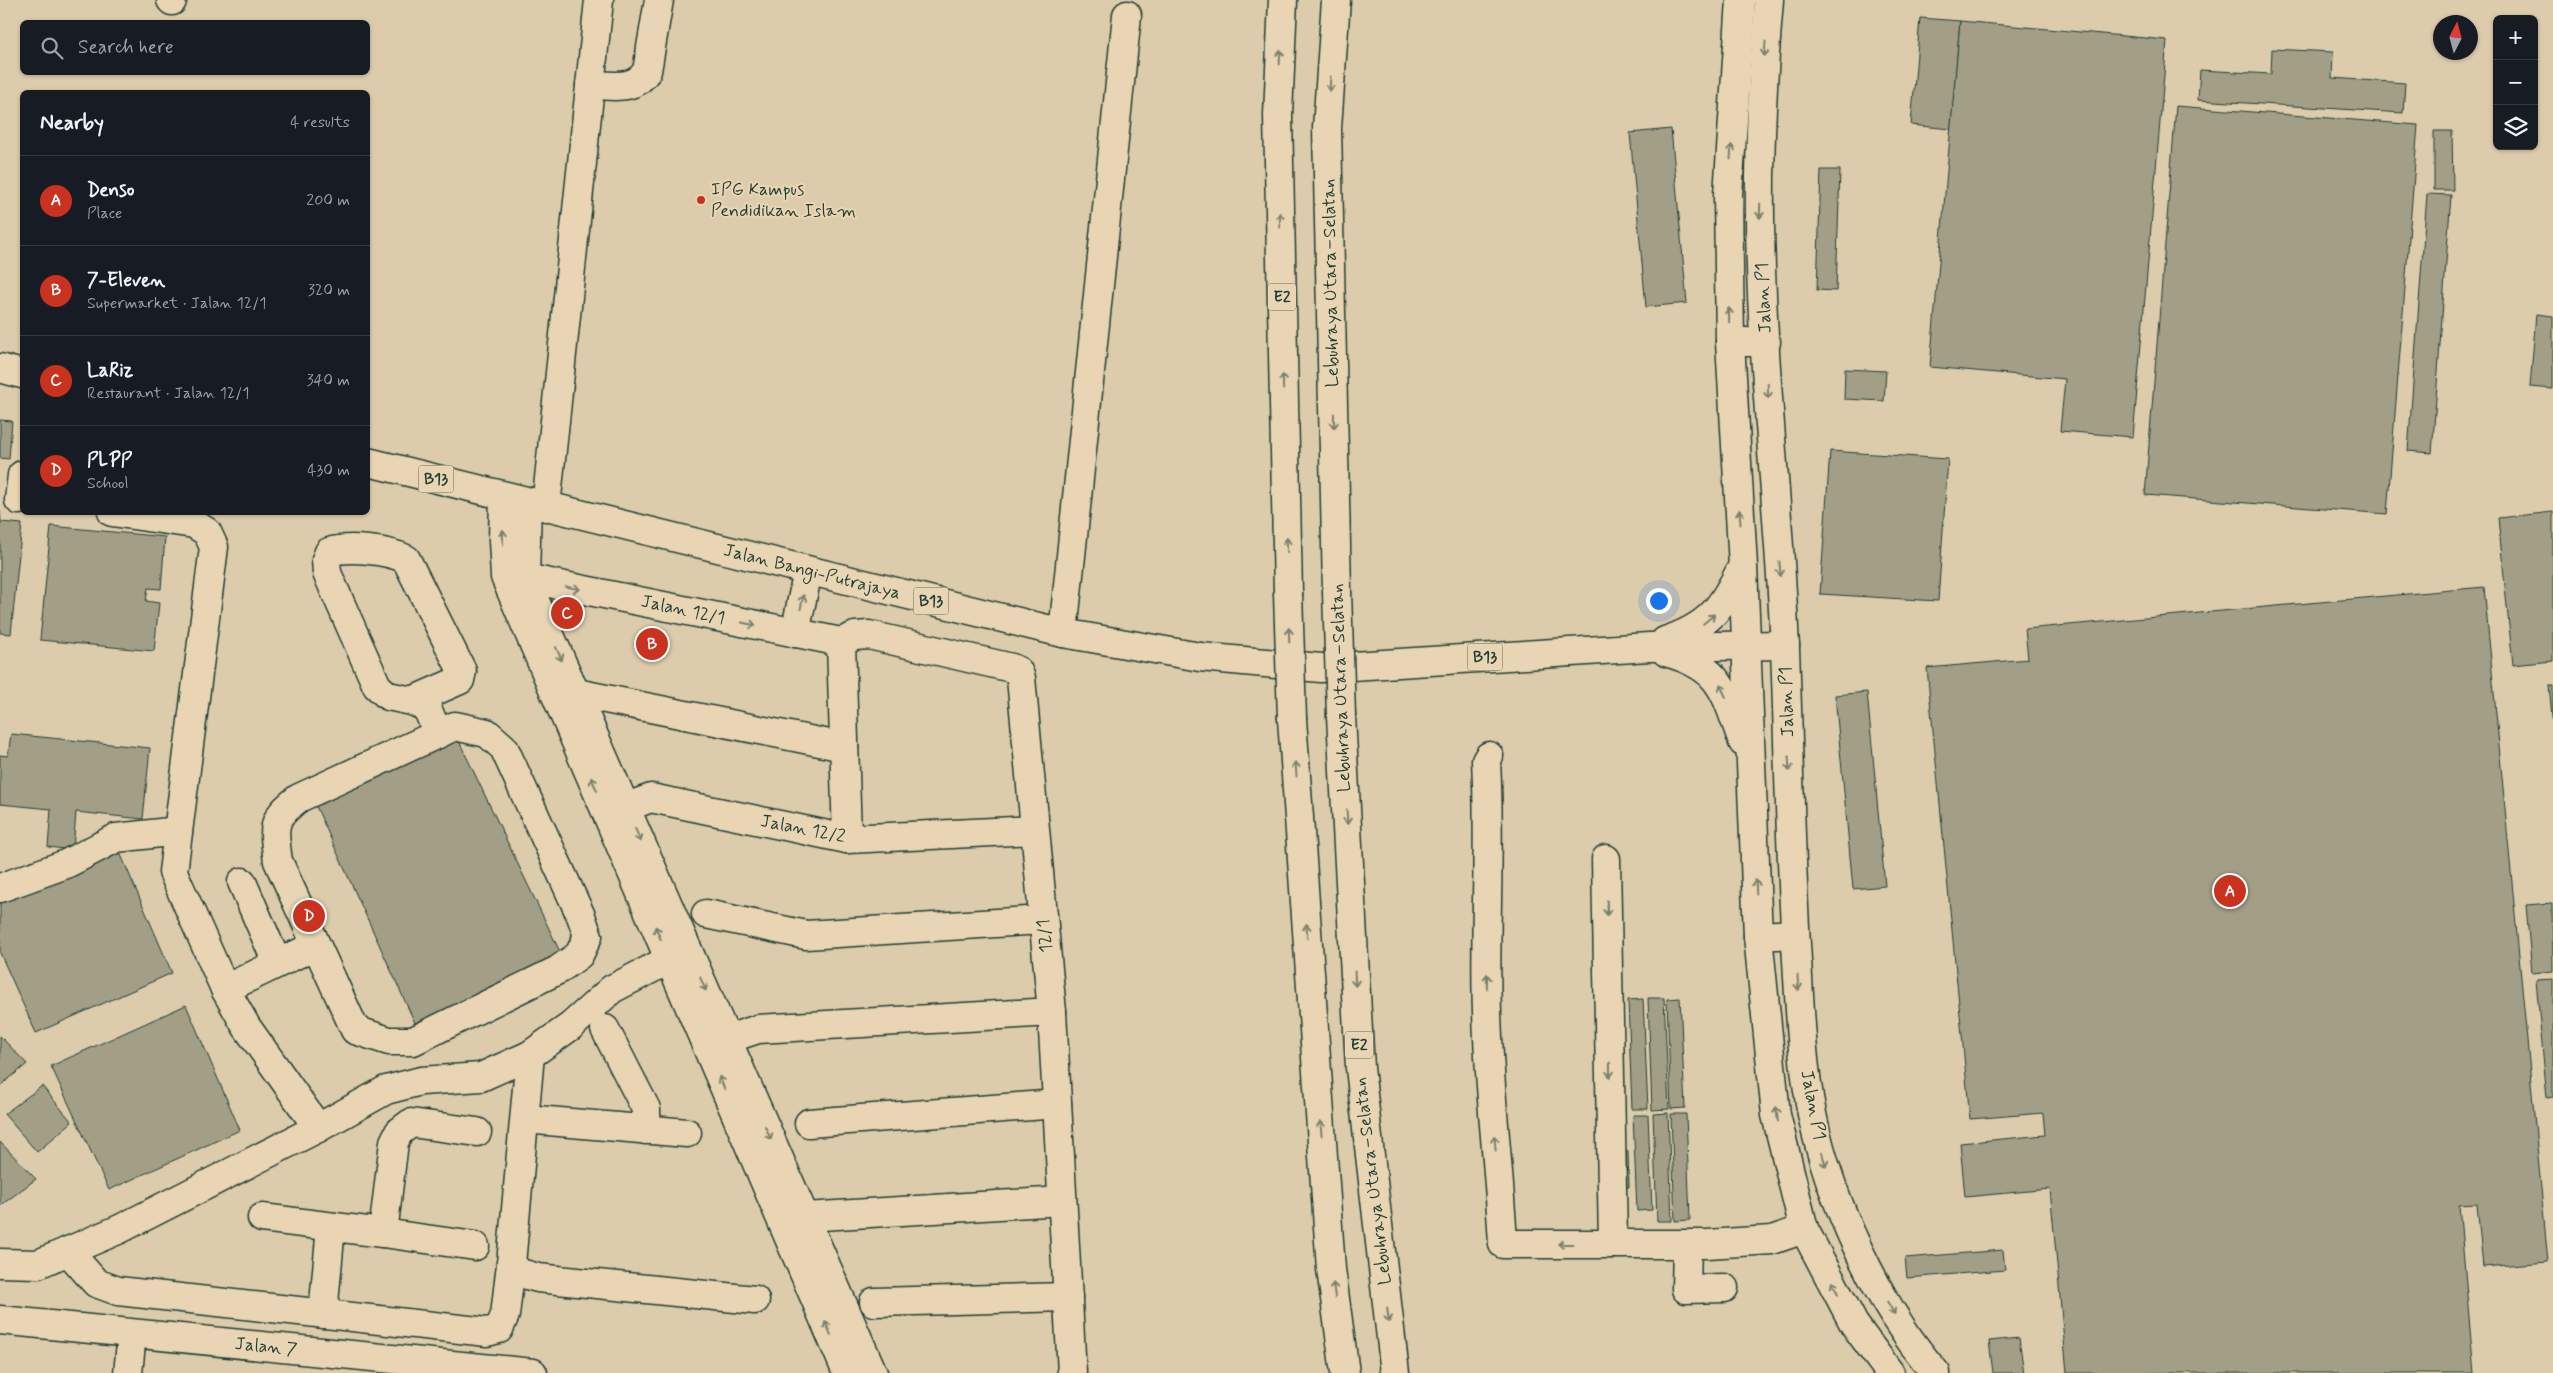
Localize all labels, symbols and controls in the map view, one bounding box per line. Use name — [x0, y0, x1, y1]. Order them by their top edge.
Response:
north arrow — [2433, 15, 2478, 60]
map controls — [2493, 15, 2538, 150]
button: + — [2493, 15, 2538, 60]
search box — [20, 20, 370, 75]
icon: search — [38, 34, 66, 62]
text: Search here — [78, 35, 174, 60]
one-way arrow — [1761, 40, 1770, 56]
one-way arrow — [1276, 50, 1285, 66]
button: − — [2493, 60, 2538, 105]
one-way arrow — [1326, 75, 1335, 91]
button: layers — [2493, 105, 2538, 150]
text: Nearby — [40, 109, 104, 137]
text: 4 results — [290, 112, 350, 133]
one-way arrow — [1726, 144, 1735, 160]
text: Denso — [87, 178, 134, 203]
place label: IPG Kampus Pendidikan Islam — [711, 178, 856, 223]
street label: Lebuhraya Utara–Selatan — [1317, 178, 1345, 388]
text: A — [51, 190, 61, 211]
text: 200 m — [306, 190, 350, 211]
marker: IPG Kampus Pendidikan Islam — [695, 194, 707, 206]
one-way arrow — [1755, 202, 1765, 219]
text: Place — [87, 203, 122, 224]
one-way arrow — [1275, 212, 1285, 228]
street label: Jalan P1 — [1750, 262, 1778, 334]
text: 7-Eleven — [87, 268, 165, 293]
text: B — [51, 280, 61, 301]
text: 320 m — [308, 280, 350, 301]
road number: E2 — [1268, 284, 1296, 310]
text: Supermarket · Jalan 12/1 — [87, 293, 266, 314]
one-way arrow — [1724, 307, 1734, 324]
text: LaRiz — [87, 358, 133, 383]
text: C — [50, 370, 62, 391]
text: 340 m — [306, 370, 350, 391]
one-way arrow — [1279, 374, 1288, 390]
text: Restaurant · Jalan 12/1 — [87, 383, 249, 404]
one-way arrow — [1763, 383, 1772, 399]
one-way arrow — [1329, 413, 1338, 429]
text: PLPP — [87, 448, 132, 473]
text: D — [50, 460, 62, 481]
text: 430 m — [307, 460, 350, 481]
road number: B13 — [418, 466, 454, 492]
text: School — [87, 473, 128, 494]
one-way arrow — [1736, 509, 1745, 525]
one-way arrow — [498, 529, 508, 546]
one-way arrow — [1282, 537, 1292, 553]
street label: Jalan Bangi-Putrajaya — [721, 538, 903, 607]
one-way arrow — [1775, 561, 1784, 577]
one-way arrow — [565, 583, 581, 593]
street label: Lebuhraya Utara–Selatan — [1325, 583, 1357, 793]
road number: B13 — [914, 588, 948, 614]
your location — [1646, 588, 1672, 614]
street label: Jalan 12/1 — [639, 589, 727, 631]
pin: C — [551, 594, 583, 632]
one-way arrow — [797, 594, 807, 610]
one-way arrow — [1702, 613, 1715, 624]
one-way arrow — [741, 619, 757, 629]
pin: B — [636, 625, 668, 663]
one-way arrow — [1285, 628, 1294, 644]
road number: B13 — [1468, 644, 1502, 670]
one-way arrow — [554, 646, 564, 661]
street label: Jalan P1 — [1774, 666, 1800, 738]
one-way arrow — [1718, 684, 1728, 699]
one-way arrow — [1784, 756, 1794, 772]
one-way arrow — [1291, 761, 1300, 777]
one-way arrow — [588, 777, 598, 792]
street label: Jalan 12/2 — [759, 809, 848, 849]
one-way arrow — [1342, 809, 1351, 825]
one-way arrow — [633, 827, 643, 842]
pin: A — [2214, 872, 2246, 910]
one-way arrow — [1752, 879, 1761, 895]
pin: D — [293, 897, 325, 935]
one-way arrow — [1602, 900, 1612, 916]
street label: 12/1 — [1031, 918, 1059, 954]
one-way arrow — [1303, 923, 1312, 939]
one-way arrow — [653, 926, 663, 941]
one-way arrow — [1351, 971, 1360, 987]
one-way arrow — [1482, 973, 1492, 990]
one-way arrow — [1794, 974, 1803, 990]
one-way arrow — [699, 976, 709, 991]
road number: E2 — [1345, 1032, 1373, 1058]
one-way arrow — [1605, 1062, 1615, 1078]
street label: Jalan P1 — [1794, 1068, 1832, 1142]
one-way arrow — [717, 1076, 727, 1091]
street label: Lebuhraya Utara–Selatan — [1348, 1076, 1398, 1286]
one-way arrow — [1771, 1106, 1781, 1122]
one-way arrow — [1316, 1120, 1326, 1136]
one-way arrow — [764, 1125, 774, 1140]
one-way arrow — [1490, 1136, 1500, 1152]
one-way arrow — [1820, 1152, 1830, 1168]
one-way arrow — [1557, 1239, 1573, 1249]
one-way arrow — [1830, 1281, 1840, 1296]
one-way arrow — [1328, 1282, 1338, 1298]
one-way arrow — [1886, 1300, 1896, 1315]
one-way arrow — [1383, 1307, 1393, 1323]
one-way arrow — [823, 1321, 833, 1336]
street label: Jalan 7 — [234, 1332, 298, 1362]

